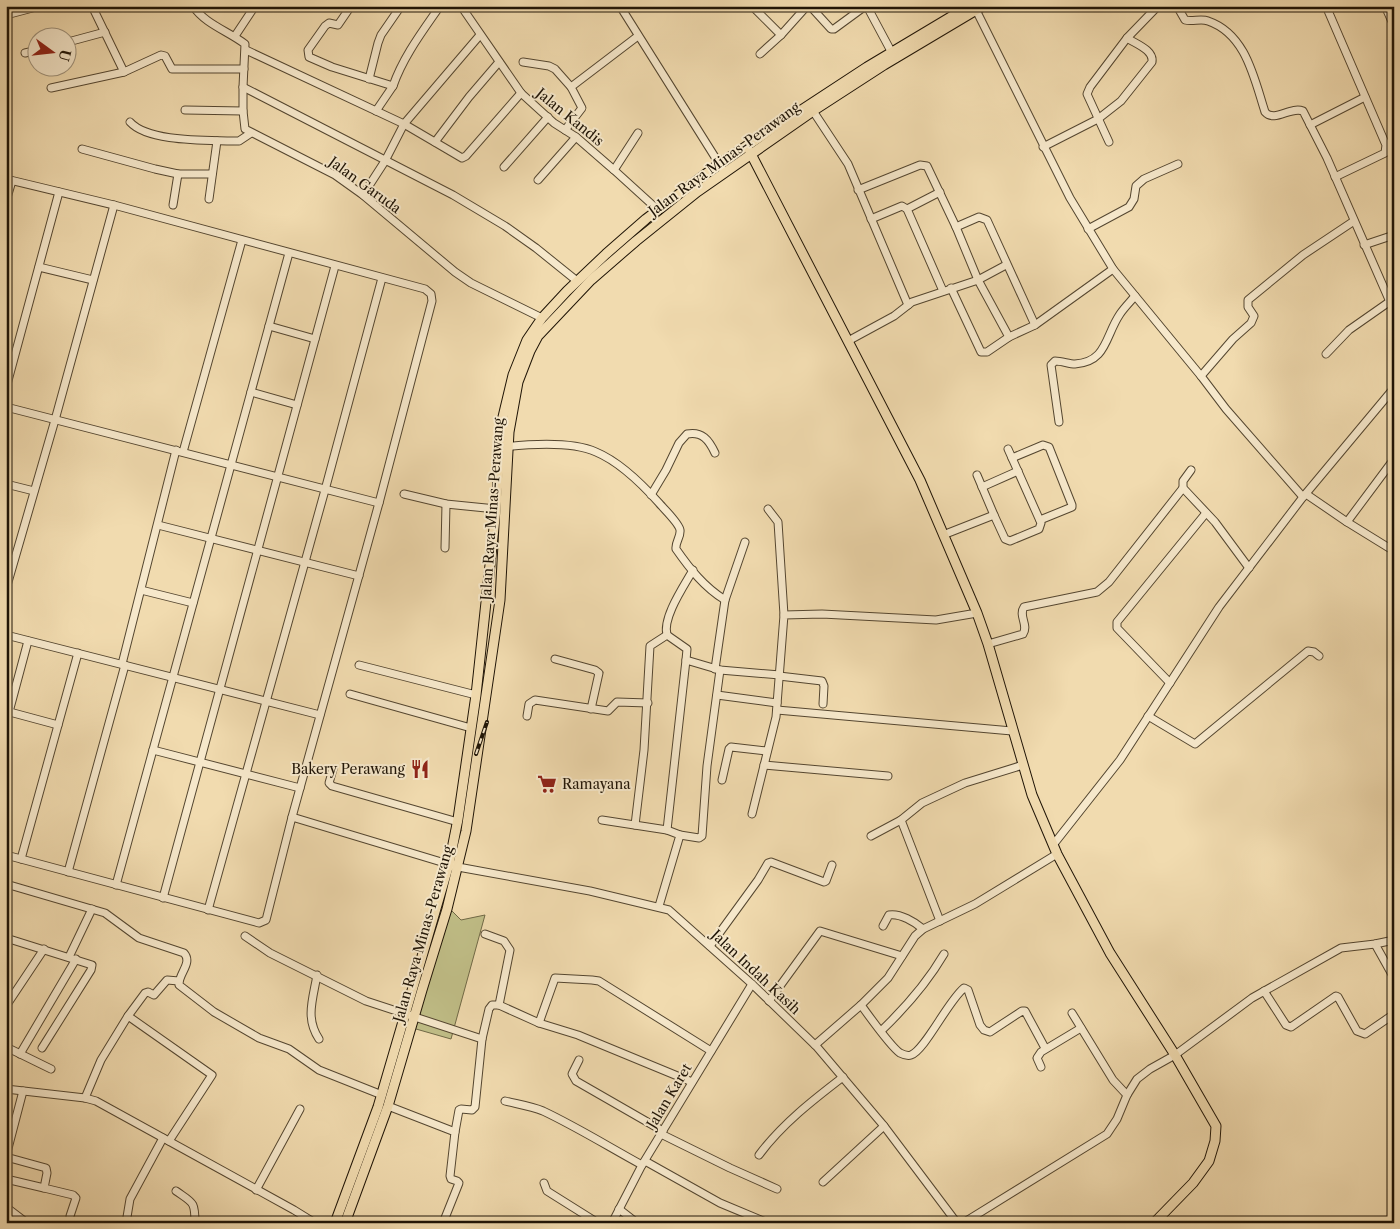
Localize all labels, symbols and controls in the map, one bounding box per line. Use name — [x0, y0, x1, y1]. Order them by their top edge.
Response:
north arrow — [28, 28, 78, 78]
text: U — [54, 48, 75, 64]
street label: Jalan Kandis — [531, 83, 608, 150]
street label: Jalan Raya Minas-Perawang — [643, 98, 804, 221]
street label: Jalan Garuda — [324, 151, 405, 218]
street label: Jalan Raya Minas-Perawang — [476, 416, 507, 603]
restaurant icon: Bakery Perawang — [409, 758, 431, 780]
place label: Bakery Perawang — [291, 760, 406, 778]
supermarket icon: Ramayana — [536, 773, 558, 795]
place label: Ramayana — [562, 775, 631, 793]
street label: Jalan Raya Minas-Perawang — [389, 843, 457, 1026]
street label: Jalan Indah Kasih — [706, 924, 805, 1018]
street label: Jalan Karet — [641, 1060, 696, 1134]

